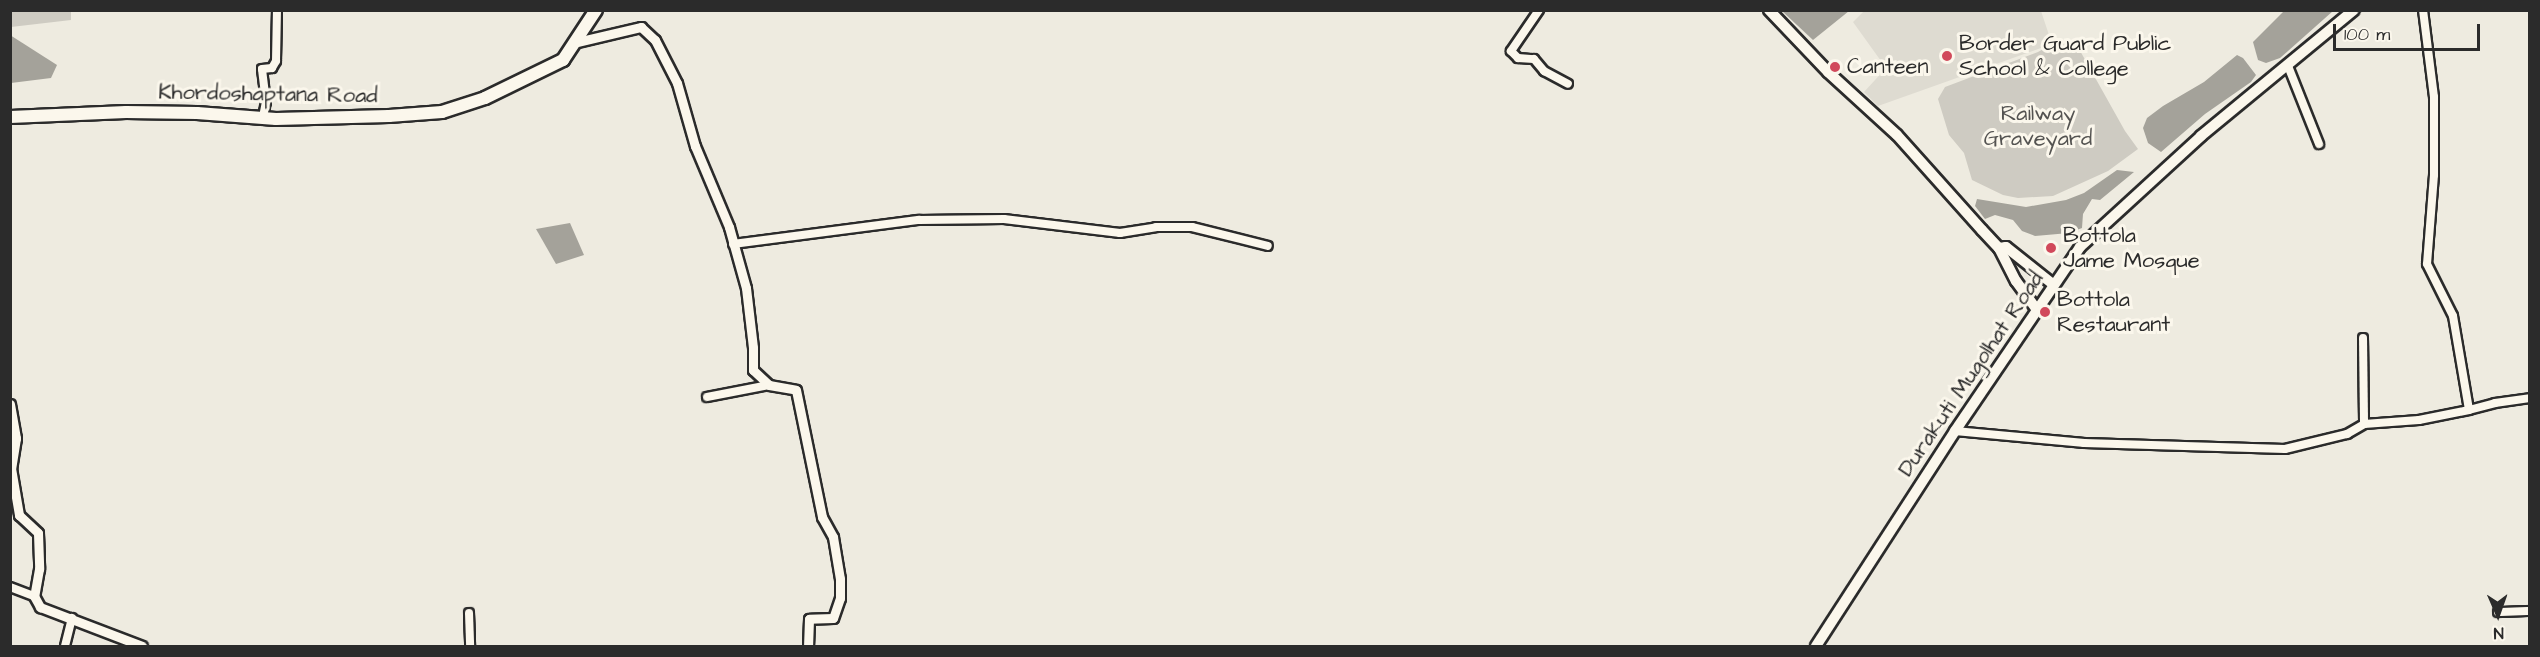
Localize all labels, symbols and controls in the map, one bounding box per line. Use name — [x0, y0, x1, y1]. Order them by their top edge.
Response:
scale bar — [2336, 12, 2483, 50]
text: 100 m — [2344, 22, 2390, 47]
place label: Border Guard Public School & College — [1959, 30, 2171, 82]
marker: Border Guard Public School & College — [1940, 49, 1954, 63]
place label: Canteen — [1847, 54, 1928, 80]
marker: Canteen — [1828, 60, 1842, 74]
street label: Khordoshaptana Road — [158, 79, 378, 109]
park label: Railway Graveyard — [1984, 100, 2092, 152]
place label: Bottola Jame Mosque — [2063, 222, 2200, 274]
marker: Bottola Jame Mosque — [2044, 241, 2058, 255]
street label: Durakuti Mugolhat Road — [1893, 267, 2049, 481]
place label: Bottola Restaurant — [2057, 286, 2170, 338]
marker: Bottola Restaurant — [2038, 305, 2052, 319]
north arrow — [2468, 585, 2528, 645]
text: N — [2493, 622, 2504, 644]

